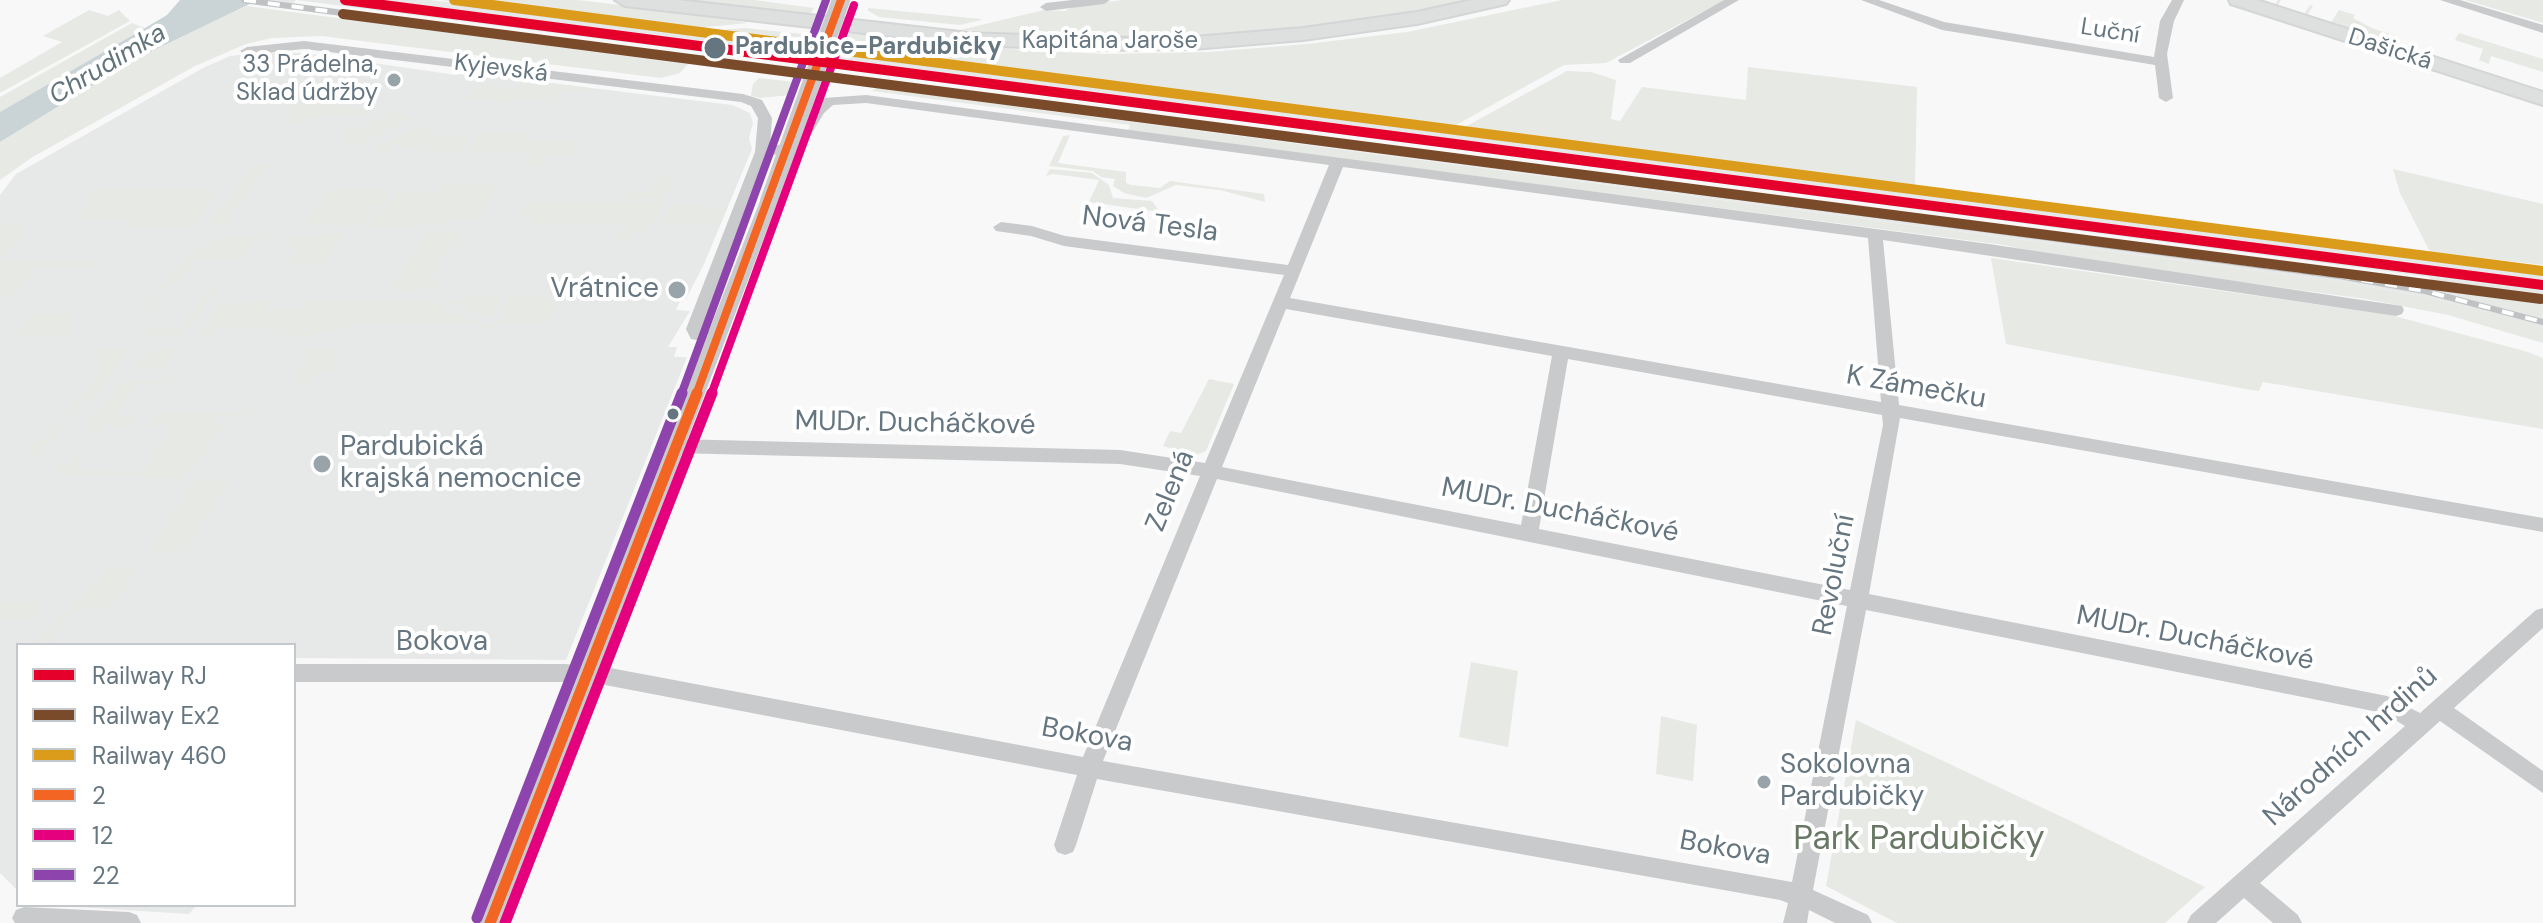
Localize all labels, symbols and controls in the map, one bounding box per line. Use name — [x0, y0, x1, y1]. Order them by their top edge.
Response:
street label: Luční — [2078, 13, 2142, 51]
water label: Chrudimka — [44, 18, 172, 112]
street label: Dašická — [2345, 23, 2435, 77]
street label: Kapitána Jaroše — [1022, 28, 1198, 56]
place label: Pardubice-Pardubičky — [735, 34, 1002, 62]
marker: Pardubice-Pardubičky — [702, 35, 728, 61]
street label: Kyjevská — [452, 49, 550, 89]
place label: 33 Prádelna, Sklad údržby — [236, 52, 378, 108]
marker: 33 Prádelna, Sklad údržby — [385, 71, 403, 89]
street label: Nová Tesla — [1080, 200, 1220, 250]
place label: Vrátnice — [550, 273, 659, 307]
marker: Vrátnice — [666, 279, 688, 301]
street label: K Zámečku — [1844, 359, 1988, 417]
street label: MUDr. Ducháčkové — [794, 405, 1036, 443]
unlabelled marker — [665, 406, 681, 422]
place label: Pardubická krajská nemocnice — [340, 431, 581, 497]
street label: Zelená — [1140, 446, 1202, 536]
marker: Pardubická krajská nemocnice — [311, 453, 333, 475]
street label: MUDr. Ducháčkové — [1438, 472, 1682, 550]
street label: Revoluční — [1807, 512, 1863, 638]
street label: MUDr. Ducháčkové — [2073, 600, 2317, 678]
street label: Bokova — [396, 626, 488, 660]
legend — [16, 643, 296, 907]
text: Railway RJ — [92, 660, 207, 691]
street label: Národních hrdinů — [2257, 660, 2445, 834]
text: Railway Ex2 — [92, 700, 220, 731]
street label: Bokova — [1039, 711, 1135, 761]
text: Railway 460 — [92, 740, 226, 771]
place label: Sokolovna Pardubičky — [1780, 749, 1924, 815]
marker: Sokolovna Pardubičky — [1755, 773, 1773, 791]
text: 2 — [92, 780, 106, 811]
text: 12 — [92, 820, 113, 851]
park label: Park Pardubičky — [1793, 820, 2045, 860]
street label: Bokova — [1677, 824, 1773, 874]
text: 22 — [92, 860, 120, 891]

